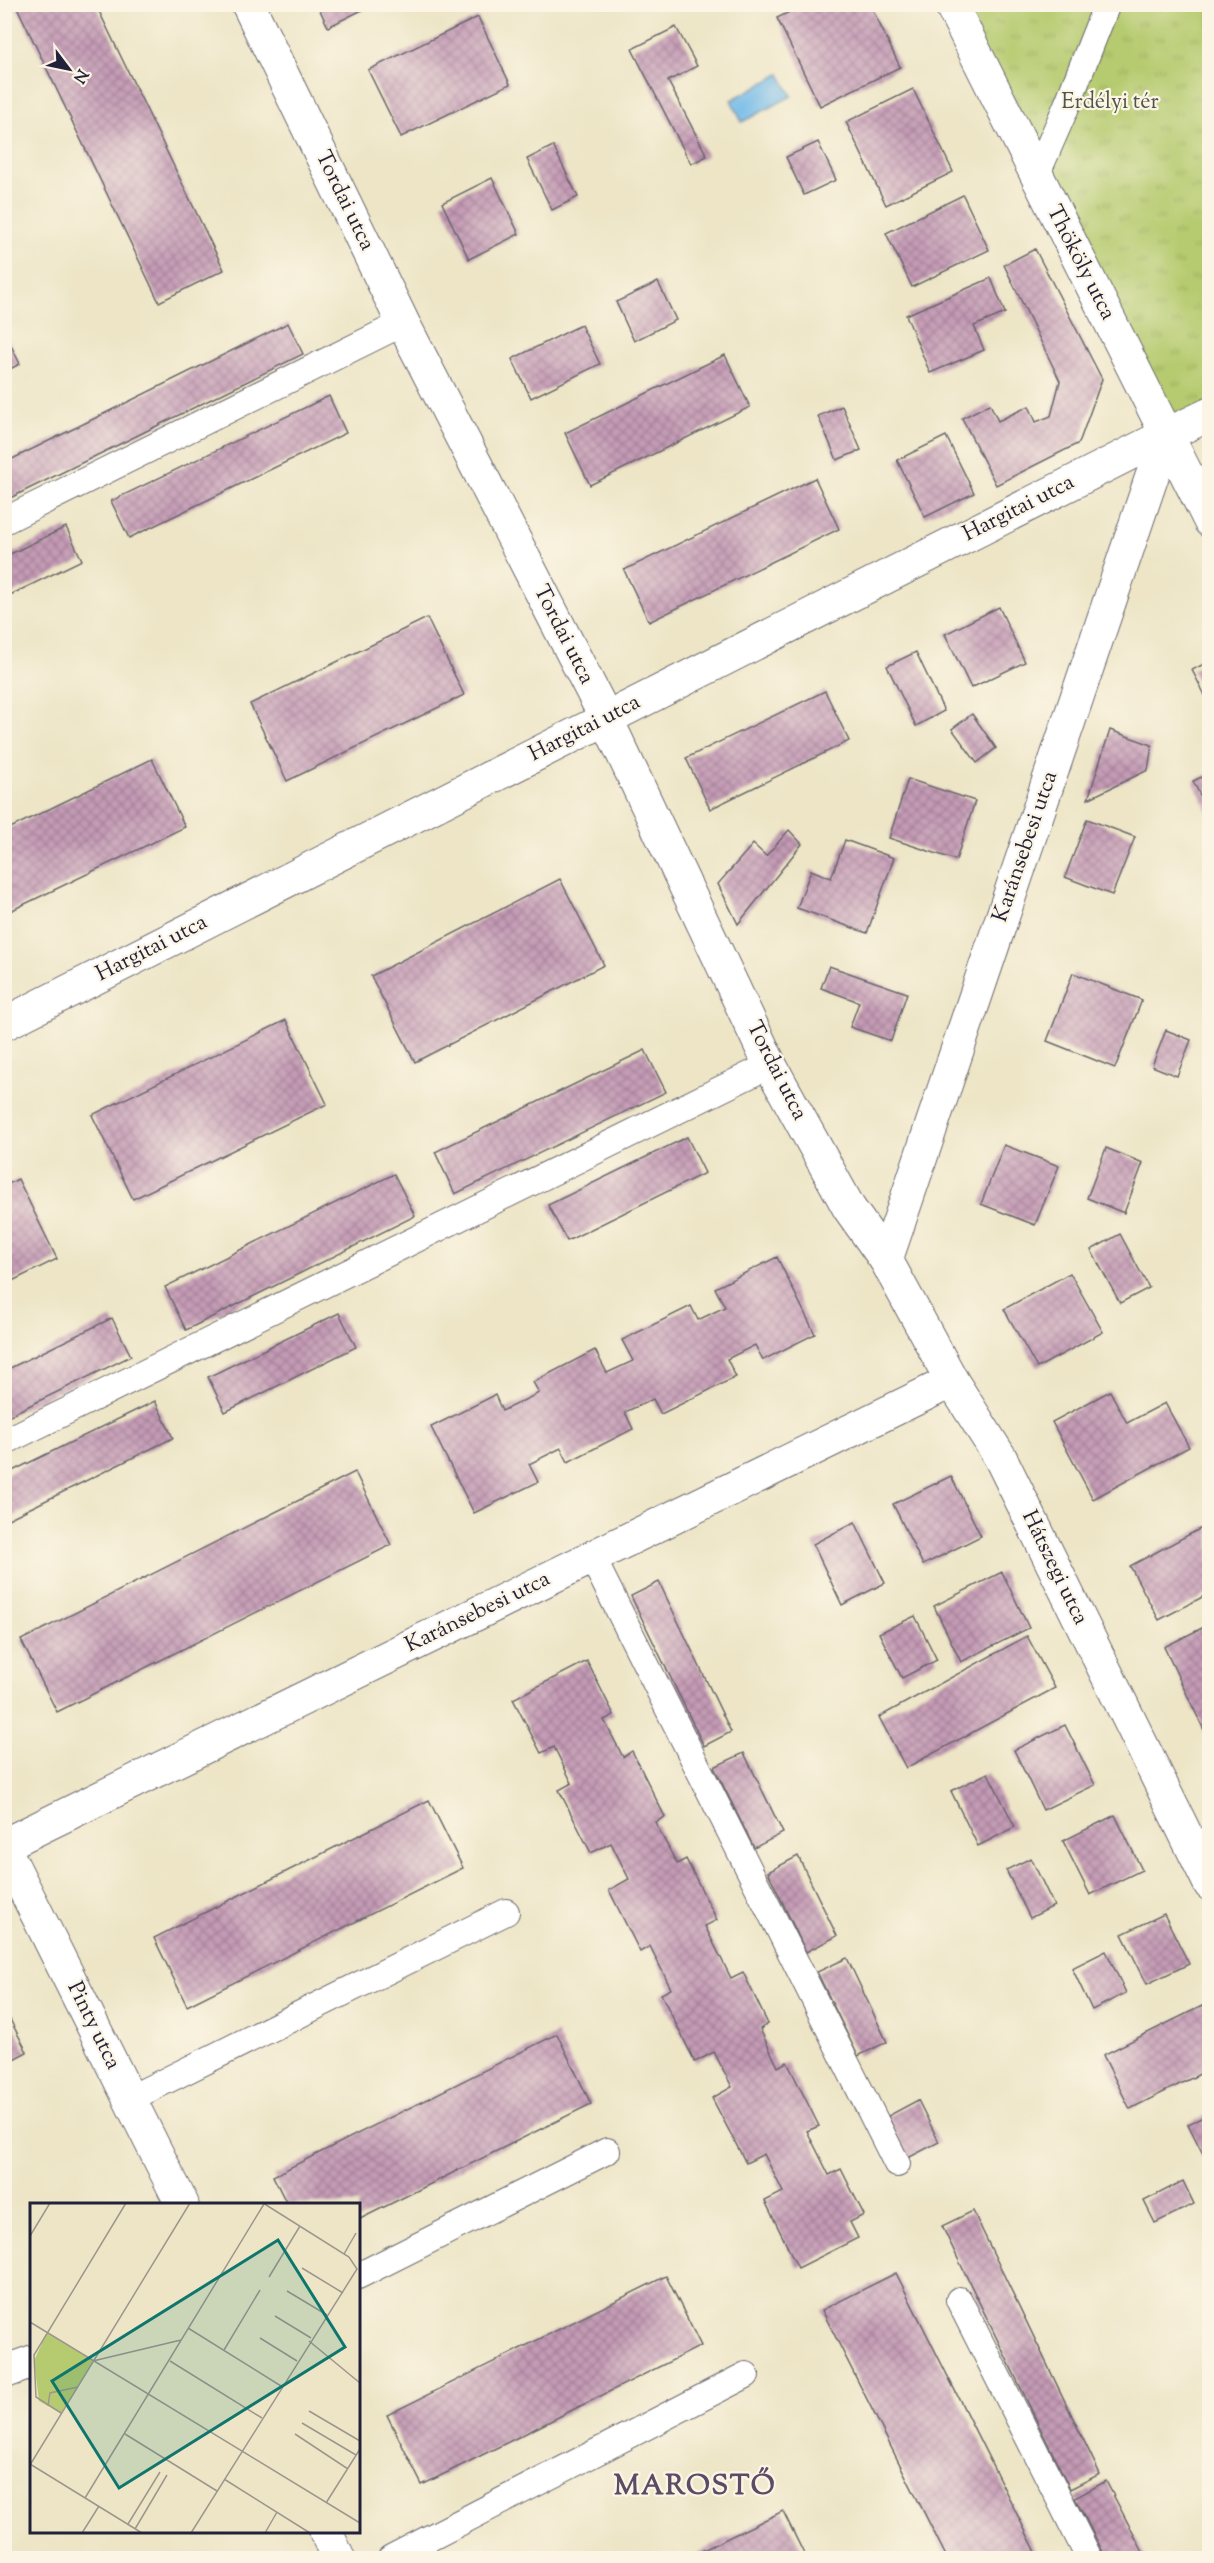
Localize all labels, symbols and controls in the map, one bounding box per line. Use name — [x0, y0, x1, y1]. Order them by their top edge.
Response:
north arrow — [39, 39, 99, 99]
text: N — [66, 64, 93, 87]
park label: Erdélyi tér — [1061, 87, 1159, 119]
street label: Tordai utca — [306, 146, 382, 256]
street label: Thököly utca — [1037, 200, 1123, 326]
street label: Hargitai utca — [958, 467, 1080, 551]
street label: Tordai utca — [524, 580, 602, 690]
street label: Hargitai utca — [524, 687, 646, 771]
street label: Karánsebesi utca — [985, 767, 1067, 927]
street label: Hargitai utca — [91, 907, 213, 991]
street label: Tordai utca — [737, 1016, 815, 1126]
street label: Hátszegi utca — [1012, 1505, 1096, 1631]
street label: Karánsebesi utca — [400, 1564, 556, 1662]
street label: Pinty utca — [58, 1976, 128, 2076]
inset map — [30, 2203, 360, 2533]
district label: MAROSTŐ — [614, 2467, 776, 2507]

